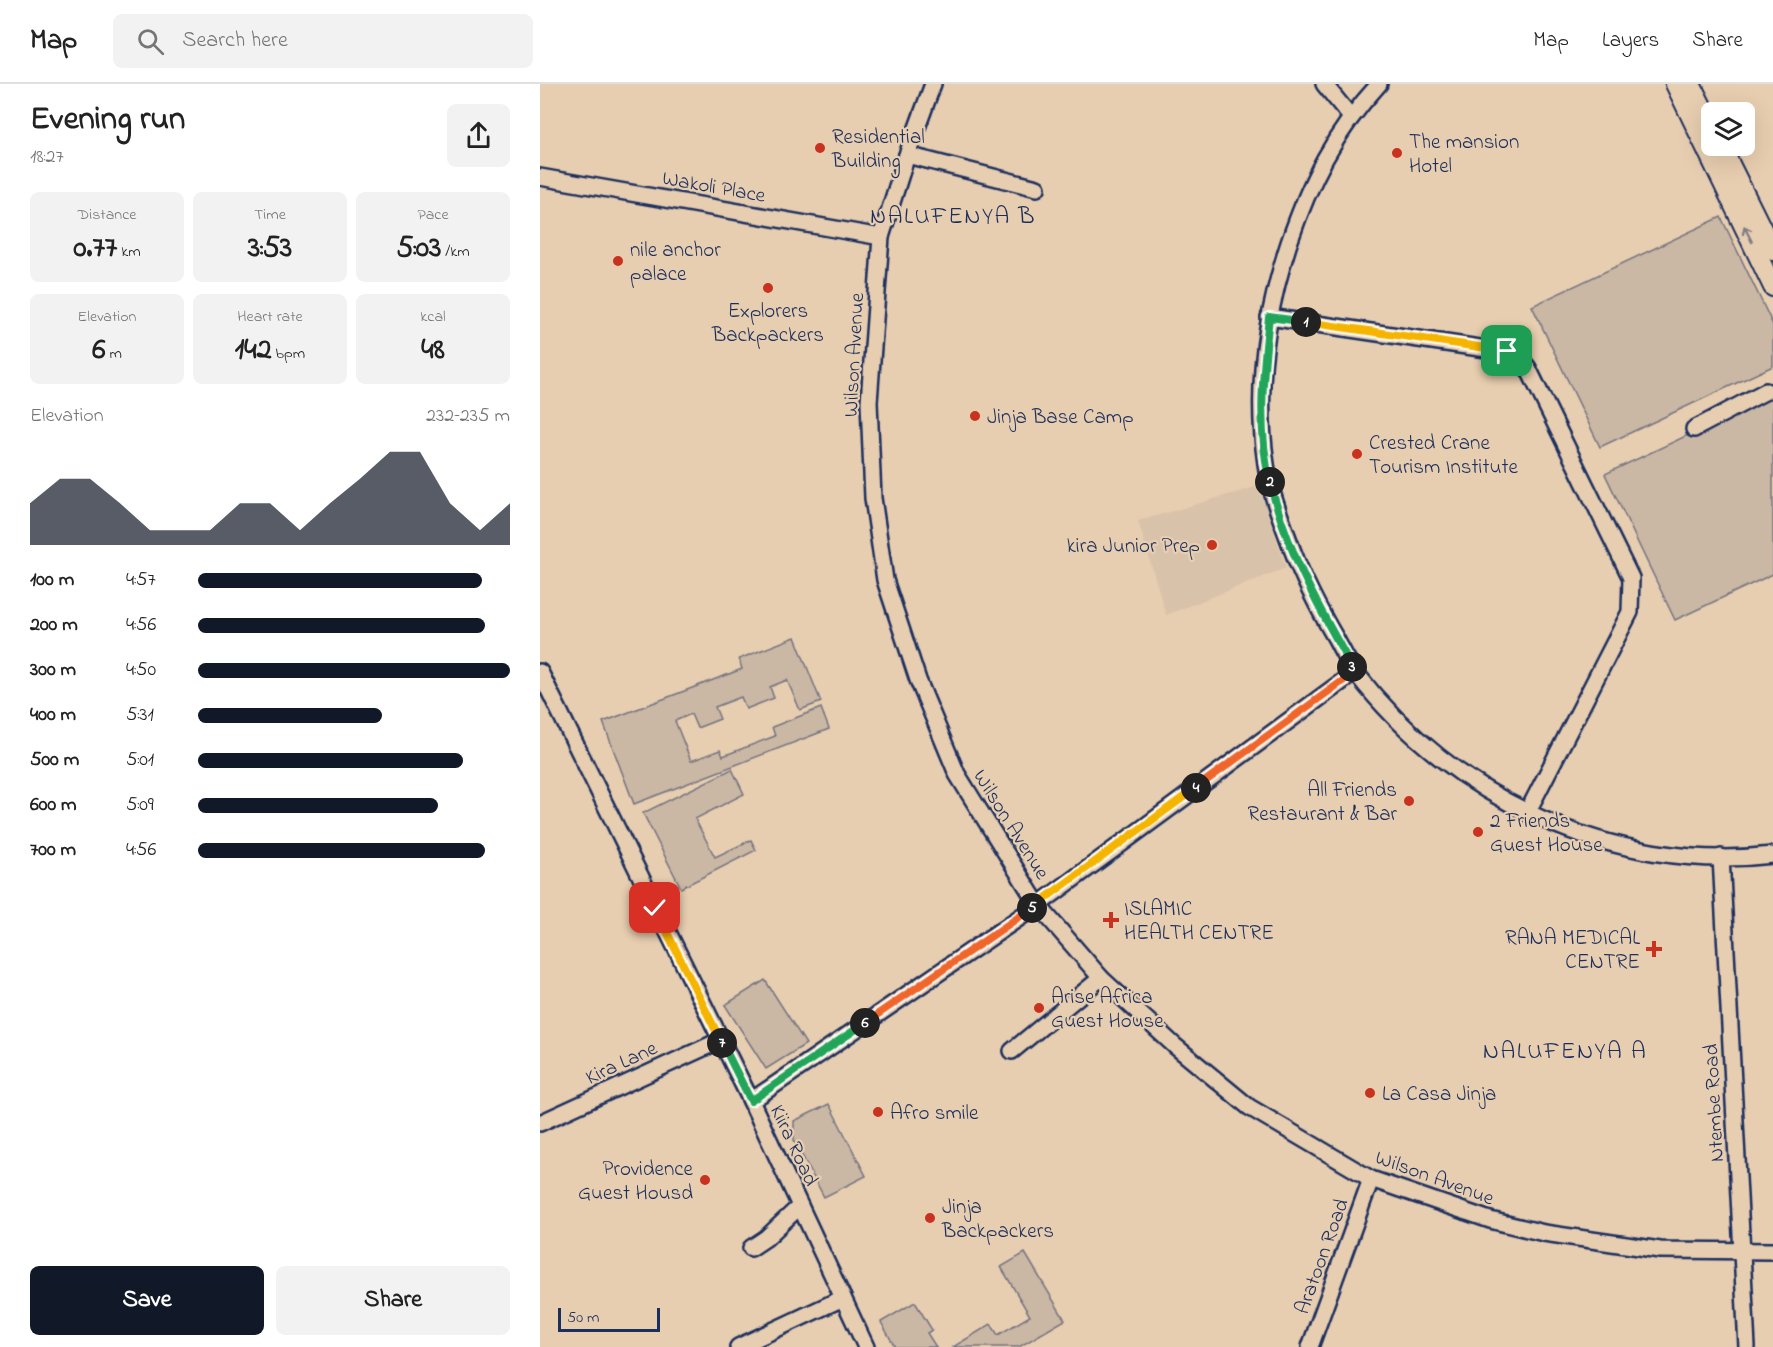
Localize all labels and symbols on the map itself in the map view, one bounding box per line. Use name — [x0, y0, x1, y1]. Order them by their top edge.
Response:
place label: Residential Building — [831, 123, 925, 179]
place label: The mansion Hotel — [1409, 128, 1519, 182]
marker: Residential Building — [813, 141, 827, 155]
marker: The mansion Hotel — [1390, 146, 1404, 160]
street label: Wakoli Place — [660, 164, 768, 212]
district label: NALUFENYA B — [870, 200, 1036, 235]
one-way arrow — [1741, 225, 1753, 243]
place label: nile anchor palace — [630, 236, 721, 290]
marker: nile anchor palace — [611, 254, 625, 268]
marker: Explorers Backpackers — [761, 281, 775, 295]
street label: Wilson Avenue — [837, 291, 873, 418]
place label: Explorers Backpackers — [711, 297, 824, 351]
pin: 1 — [1291, 307, 1321, 337]
pin — [1481, 325, 1532, 376]
place label: Jinja Base Camp — [987, 403, 1134, 433]
marker: Jinja Base Camp — [968, 409, 982, 423]
place label: Crested Crane Tourism Institute — [1369, 429, 1518, 483]
marker: Crested Crane Tourism Institute — [1350, 447, 1364, 461]
pin: 2 — [1255, 467, 1285, 497]
place label: kira Junior Prep — [1067, 532, 1200, 562]
marker: kira Junior Prep — [1205, 538, 1219, 552]
pin: 3 — [1337, 652, 1367, 682]
street label: Wilson Avenue — [965, 764, 1056, 886]
pin: 4 — [1181, 773, 1211, 803]
place label: All Friends Restaurant & Bar — [1248, 776, 1397, 830]
marker: All Friends Restaurant & Bar — [1402, 794, 1416, 808]
place label: 2 Friends Guest House — [1490, 807, 1603, 861]
marker: 2 Friends Guest House — [1471, 825, 1485, 839]
pin — [629, 882, 680, 933]
pin: 5 — [1017, 893, 1047, 923]
place label: ISLAMIC HEALTH CENTRE — [1124, 895, 1274, 949]
marker: ISLAMIC HEALTH CENTRE — [1102, 911, 1120, 929]
place label: RANA MEDICAL CENTRE — [1505, 924, 1640, 978]
marker: RANA MEDICAL CENTRE — [1645, 940, 1663, 958]
place label: Arise Africa Guest House — [1051, 983, 1164, 1037]
marker: Arise Africa Guest House — [1032, 1001, 1046, 1015]
pin: 6 — [850, 1008, 880, 1038]
pin: 7 — [707, 1028, 737, 1058]
street label: Kira Lane — [581, 1034, 663, 1093]
district label: NALUFENYA A — [1483, 1035, 1647, 1070]
street label: Ntembe Road — [1697, 1043, 1733, 1163]
place label: La Casa Jinja — [1382, 1080, 1496, 1110]
marker: La Casa Jinja — [1363, 1086, 1377, 1100]
place label: Afro smile — [890, 1099, 979, 1129]
street label: Kiira Road — [761, 1100, 825, 1192]
marker: Afro smile — [871, 1105, 885, 1119]
street label: Wilson Avenue — [1371, 1143, 1499, 1214]
place label: Providence Guest Housd — [578, 1155, 694, 1209]
marker: Providence Guest Housd — [698, 1173, 712, 1187]
place label: Jinja Backpackers — [941, 1193, 1054, 1247]
street label: Aratoon Road — [1288, 1195, 1358, 1319]
marker: Jinja Backpackers — [923, 1211, 937, 1225]
scale bar — [558, 1305, 660, 1332]

